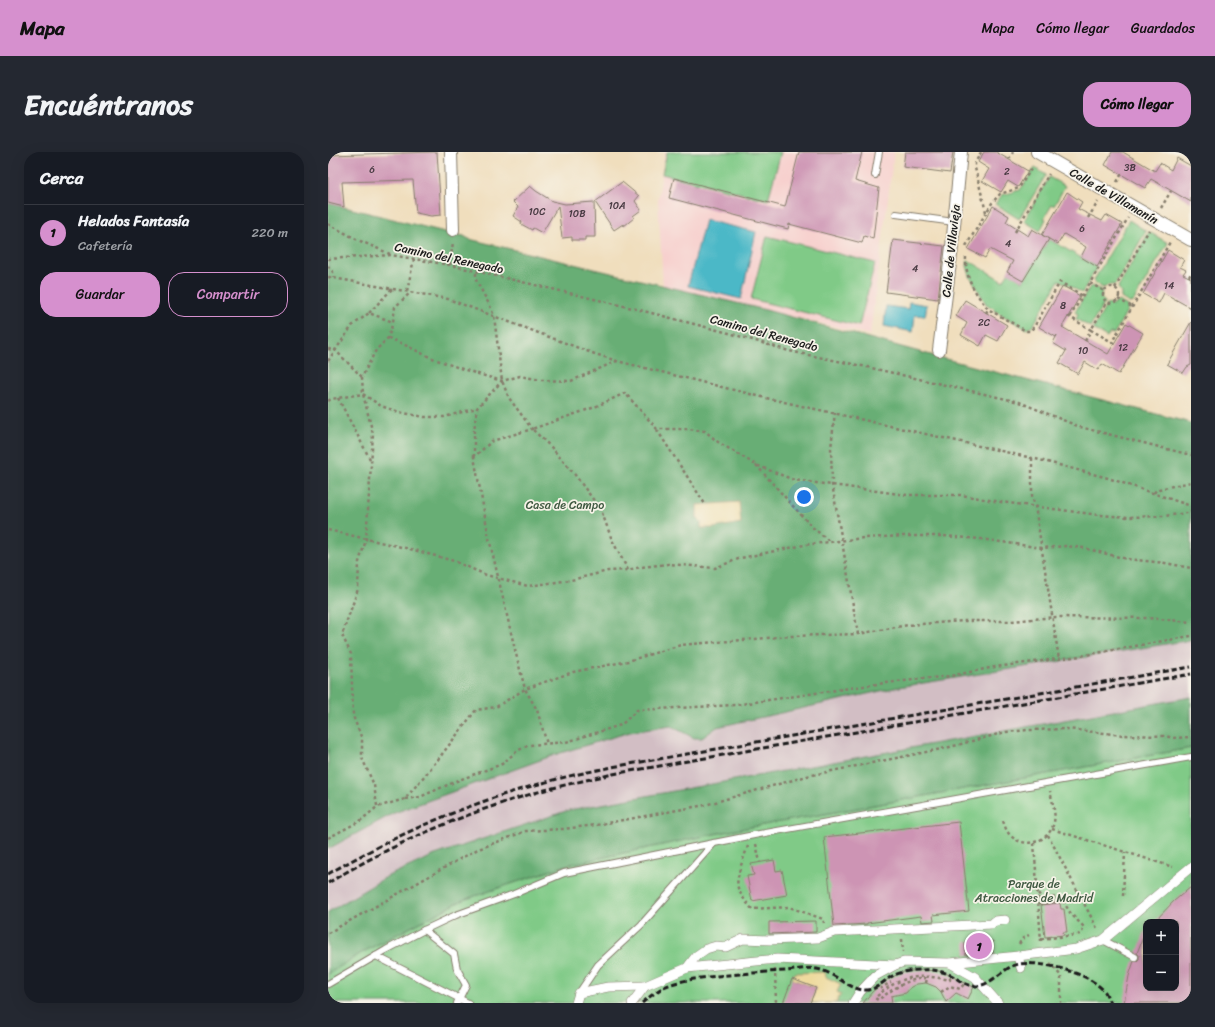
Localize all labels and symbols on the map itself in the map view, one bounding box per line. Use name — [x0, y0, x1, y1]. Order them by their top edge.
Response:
house number: 3B — [1124, 159, 1137, 177]
house number: 6 — [369, 161, 375, 179]
street label: Calle de Villamanín — [1065, 162, 1163, 231]
house number: 2 — [1004, 163, 1010, 181]
house number: 10A — [608, 197, 626, 215]
house number: 10C — [529, 203, 546, 221]
street label: Calle de Villavieja — [935, 203, 967, 298]
house number: 10B — [569, 205, 586, 223]
house number: 6 — [1079, 220, 1085, 238]
house number: 4 — [1005, 235, 1011, 253]
street label: Camino del Renegado — [393, 236, 505, 280]
house number: 4 — [912, 260, 918, 278]
house number: 14 — [1164, 277, 1174, 295]
house number: 8 — [1060, 297, 1066, 315]
street label: Camino del Renegado — [708, 308, 820, 358]
house number: 2C — [978, 314, 991, 332]
house number: 12 — [1118, 339, 1128, 357]
house number: 10 — [1078, 342, 1088, 360]
your location — [794, 487, 814, 507]
park label: Casa de Campo — [526, 494, 604, 516]
park label: Parque de Atracciones de Madrid — [974, 873, 1095, 909]
pin: 1 — [966, 931, 992, 961]

